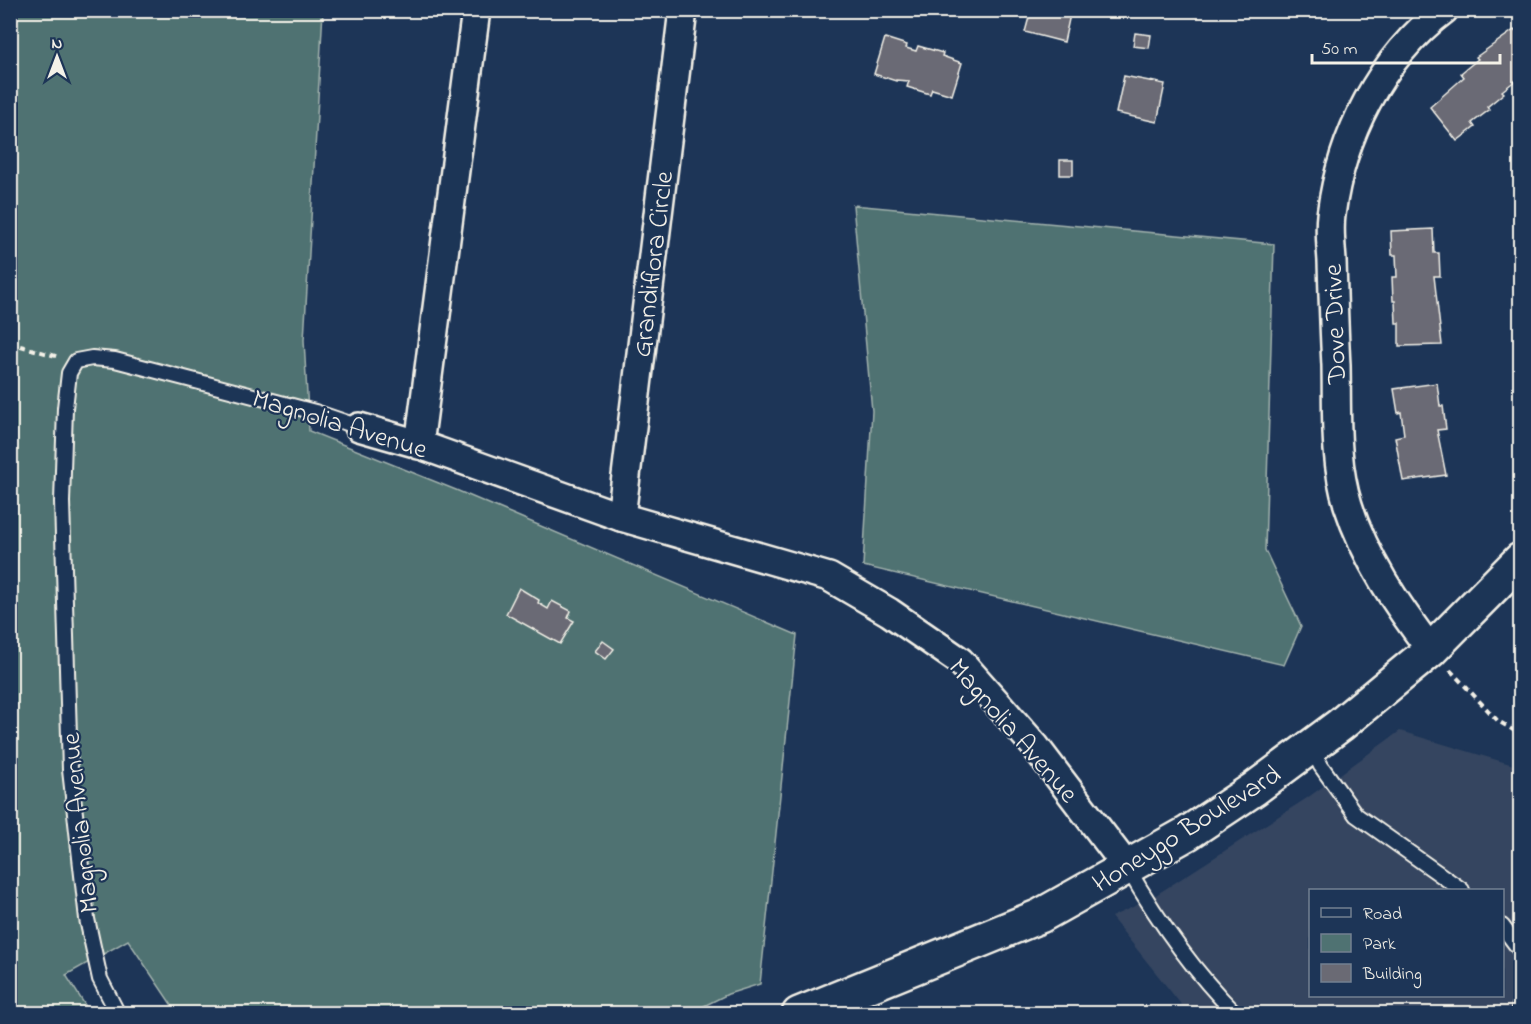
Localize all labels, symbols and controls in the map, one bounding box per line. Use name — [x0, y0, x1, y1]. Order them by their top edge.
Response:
north arrow — [27, 27, 87, 87]
scale bar — [1312, 27, 1500, 65]
text: N — [52, 32, 63, 56]
text: 50 m — [1321, 37, 1358, 63]
street label: Grandiflora Circle — [624, 168, 685, 360]
street label: Dove Drive — [1315, 262, 1358, 386]
street label: Magnolia Avenue — [247, 380, 432, 471]
street label: Magnolia Avenue — [938, 650, 1087, 813]
street label: Magnolia Avenue — [53, 730, 110, 915]
street label: Honeygo Boulevard — [1085, 756, 1289, 904]
legend — [1309, 889, 1504, 997]
text: Road — [1363, 902, 1402, 928]
text: Park — [1363, 932, 1396, 958]
text: Building — [1362, 962, 1422, 989]

